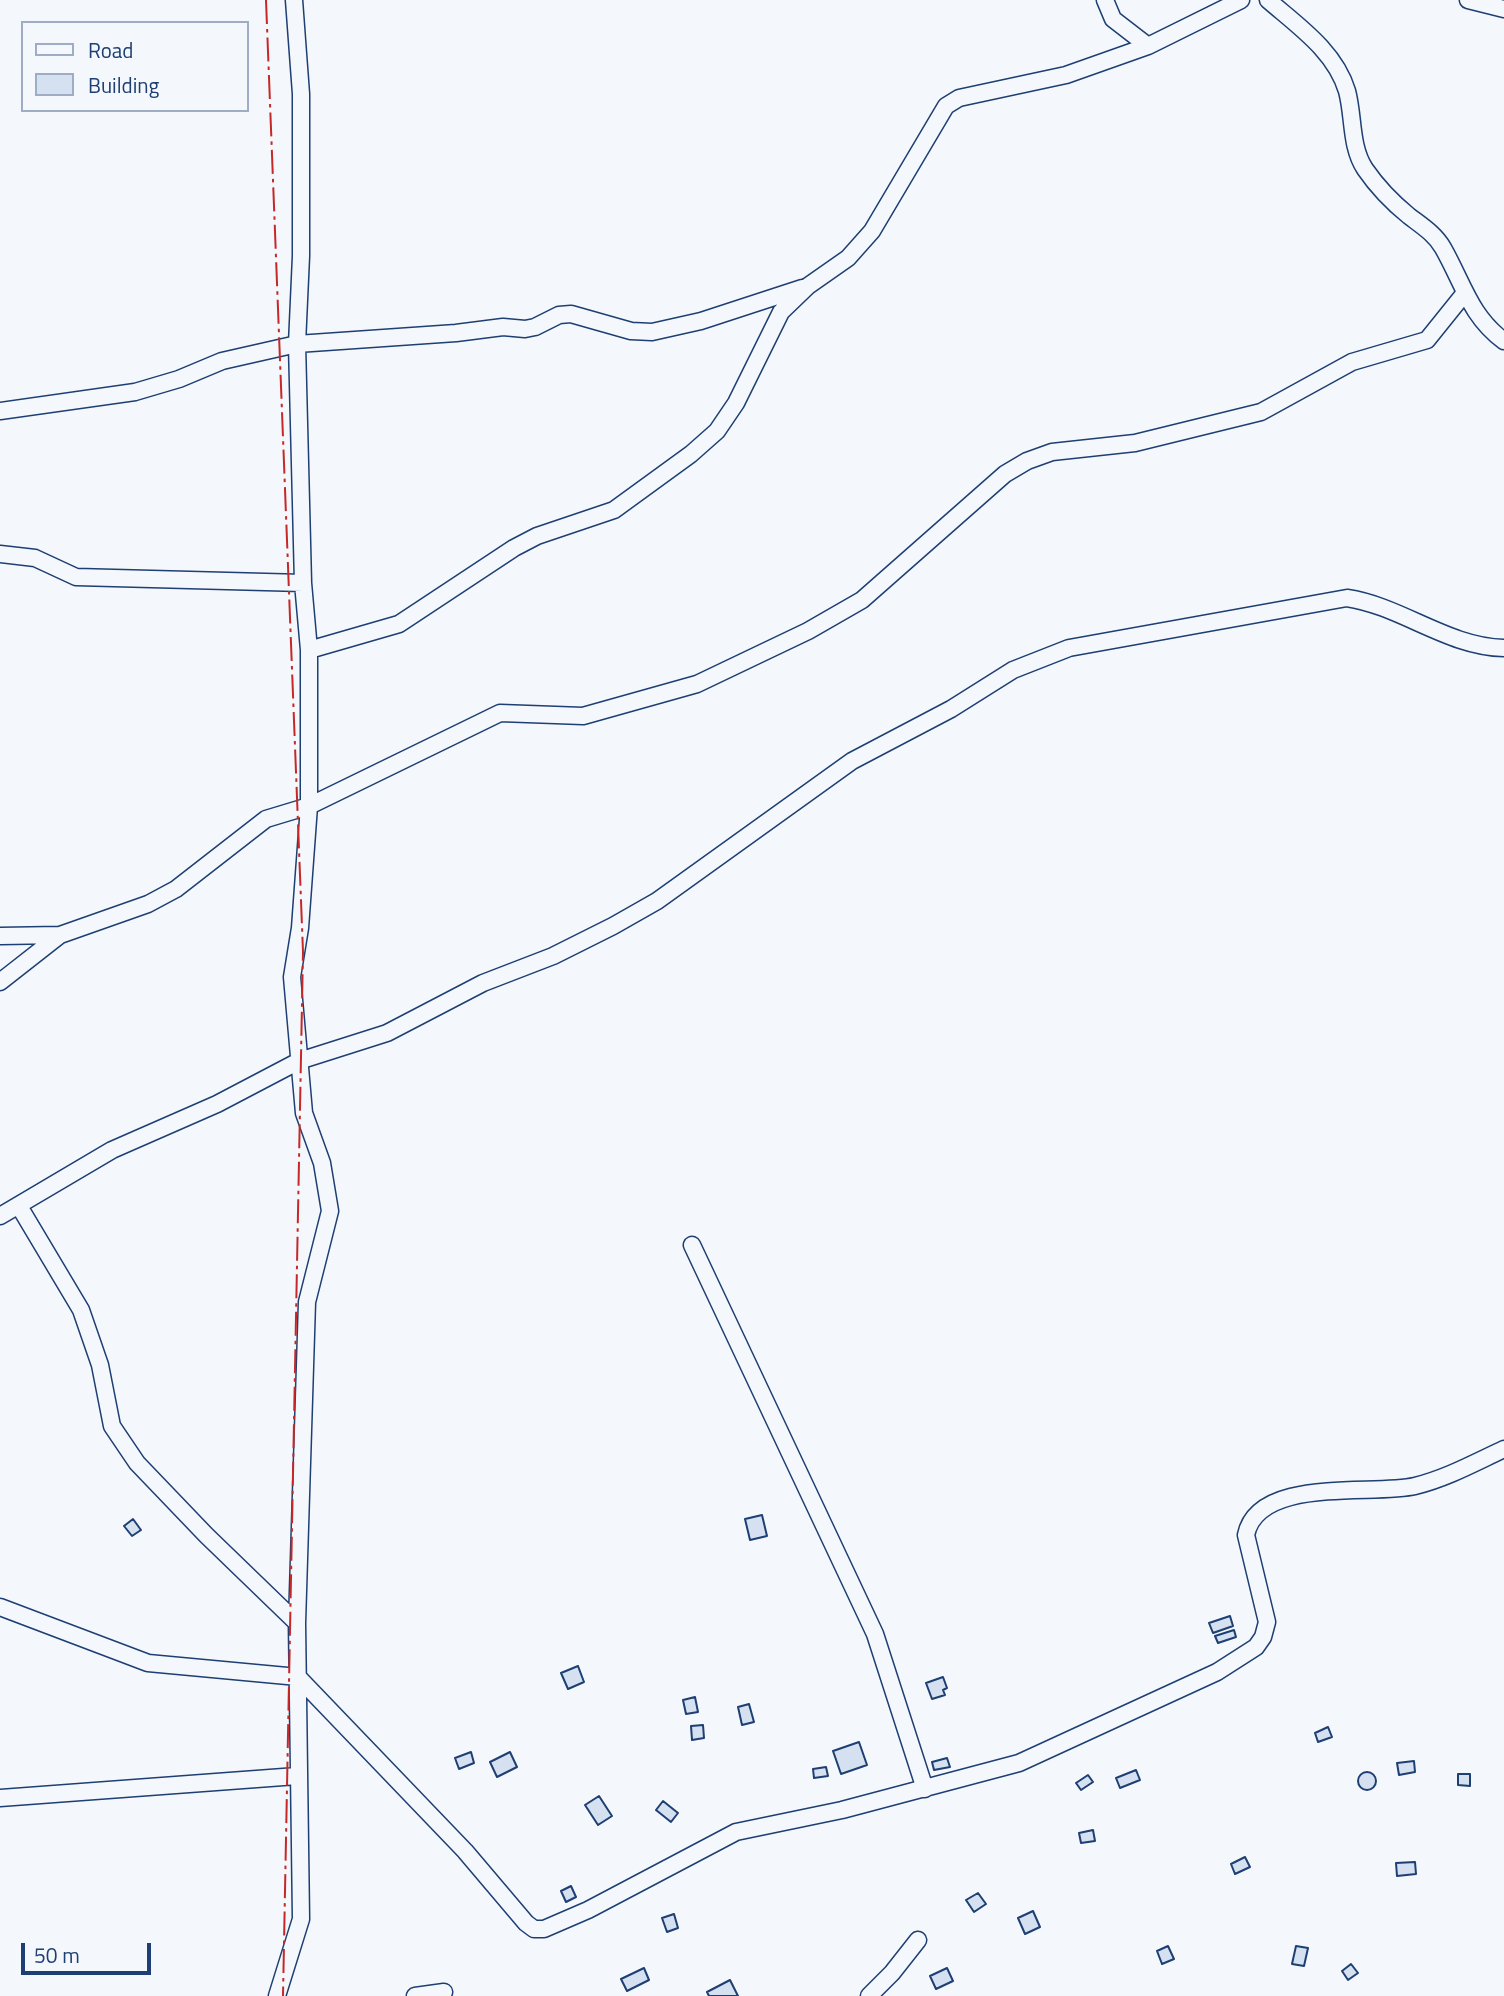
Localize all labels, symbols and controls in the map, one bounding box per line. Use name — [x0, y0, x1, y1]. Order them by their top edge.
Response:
legend — [21, 21, 248, 112]
text: Road — [88, 34, 133, 66]
text: Building — [88, 69, 159, 101]
scale bar — [24, 1930, 154, 1974]
text: 50 m — [34, 1939, 80, 1971]

